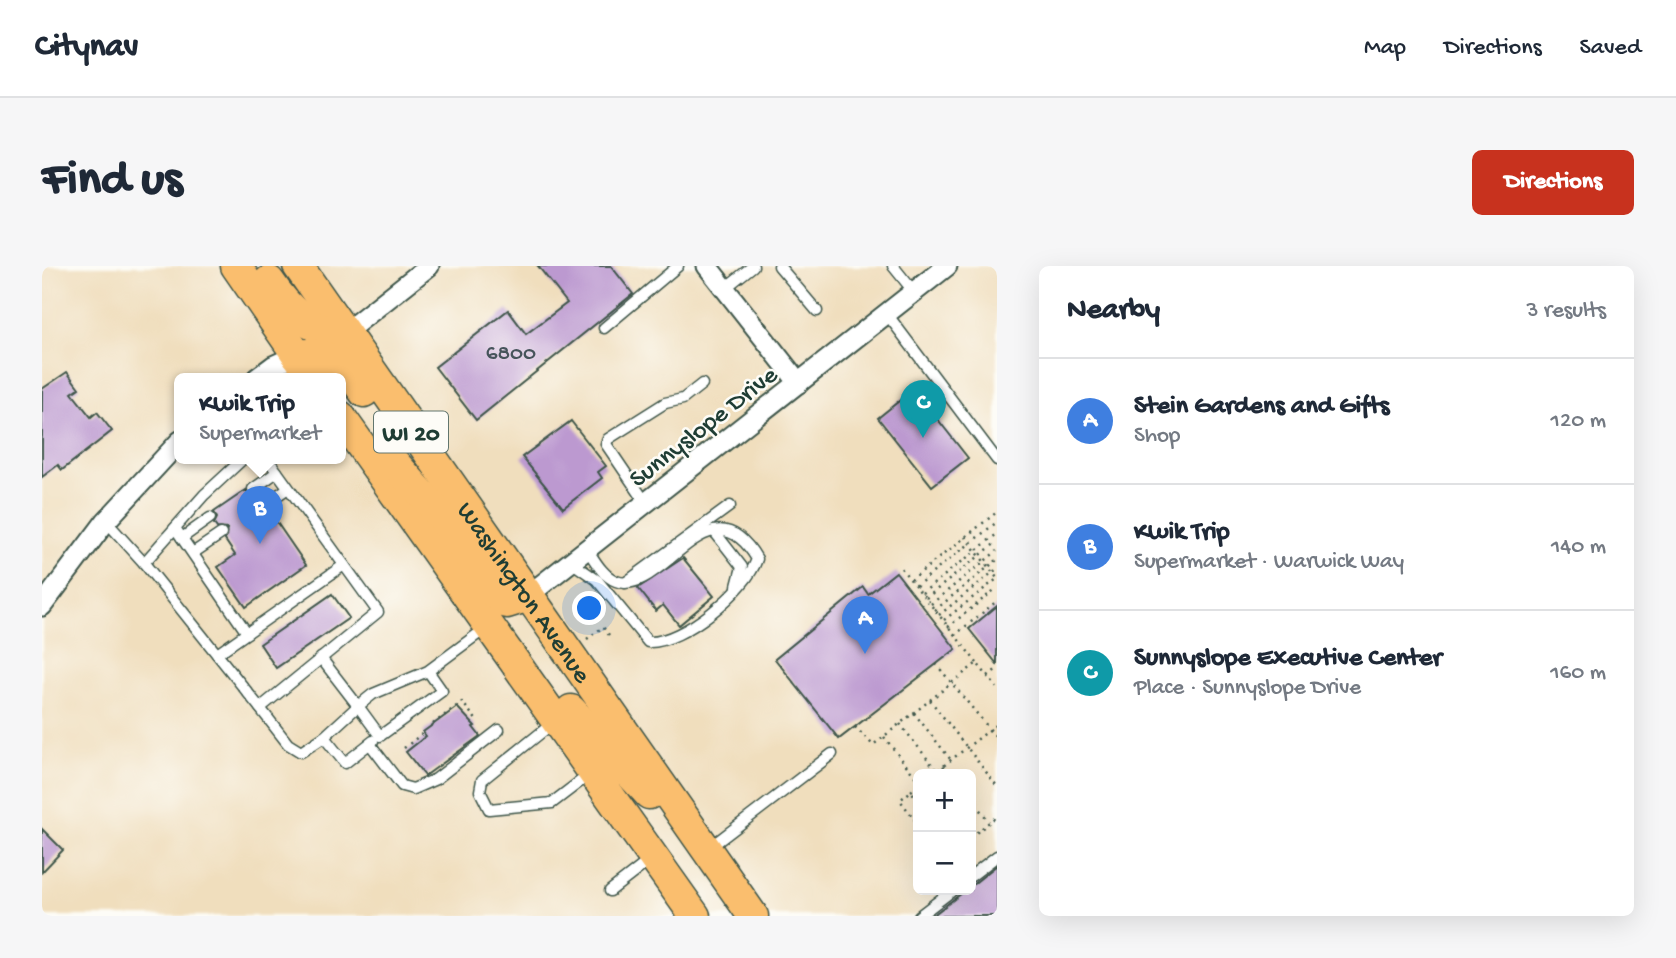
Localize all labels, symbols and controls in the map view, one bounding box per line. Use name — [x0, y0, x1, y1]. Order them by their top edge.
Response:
text: Citynav — [35, 29, 138, 67]
text: Map — [1364, 34, 1406, 63]
text: Directions — [1444, 34, 1542, 63]
text: Saved — [1580, 34, 1641, 63]
button: Directions — [1472, 150, 1634, 215]
text: Find us — [42, 153, 182, 211]
text: Nearby — [1067, 294, 1160, 329]
text: 3 results — [1526, 298, 1606, 325]
house number: 6800 — [486, 341, 536, 368]
street label: Sunnyslope Drive — [624, 361, 786, 496]
popup — [174, 373, 346, 464]
pin: C — [900, 380, 946, 438]
text: Kwik Trip — [199, 390, 295, 421]
text: Stein Gardens and Gifts — [1134, 392, 1389, 423]
text: A — [1083, 408, 1097, 435]
text: 120 m — [1551, 408, 1606, 435]
road number: WI 20 — [374, 412, 448, 452]
text: Supermarket — [199, 421, 321, 448]
text: Shop — [1134, 423, 1180, 450]
pin: B — [237, 486, 283, 544]
street label: Washington Avenue — [448, 497, 596, 691]
text: Kwik Trip — [1134, 518, 1230, 549]
text: B — [1084, 534, 1096, 561]
text: 140 m — [1551, 534, 1606, 561]
text: Supermarket · Warwick Way — [1134, 549, 1404, 576]
your location — [572, 591, 606, 625]
pin: A — [842, 596, 888, 654]
text: Sunnyslope Executive Center — [1134, 644, 1442, 675]
text: C — [1084, 660, 1096, 687]
text: 160 m — [1550, 660, 1606, 687]
text: Place · Sunnyslope Drive — [1134, 675, 1361, 702]
map controls — [913, 769, 976, 895]
button: + — [913, 769, 976, 832]
button: − — [913, 832, 976, 895]

